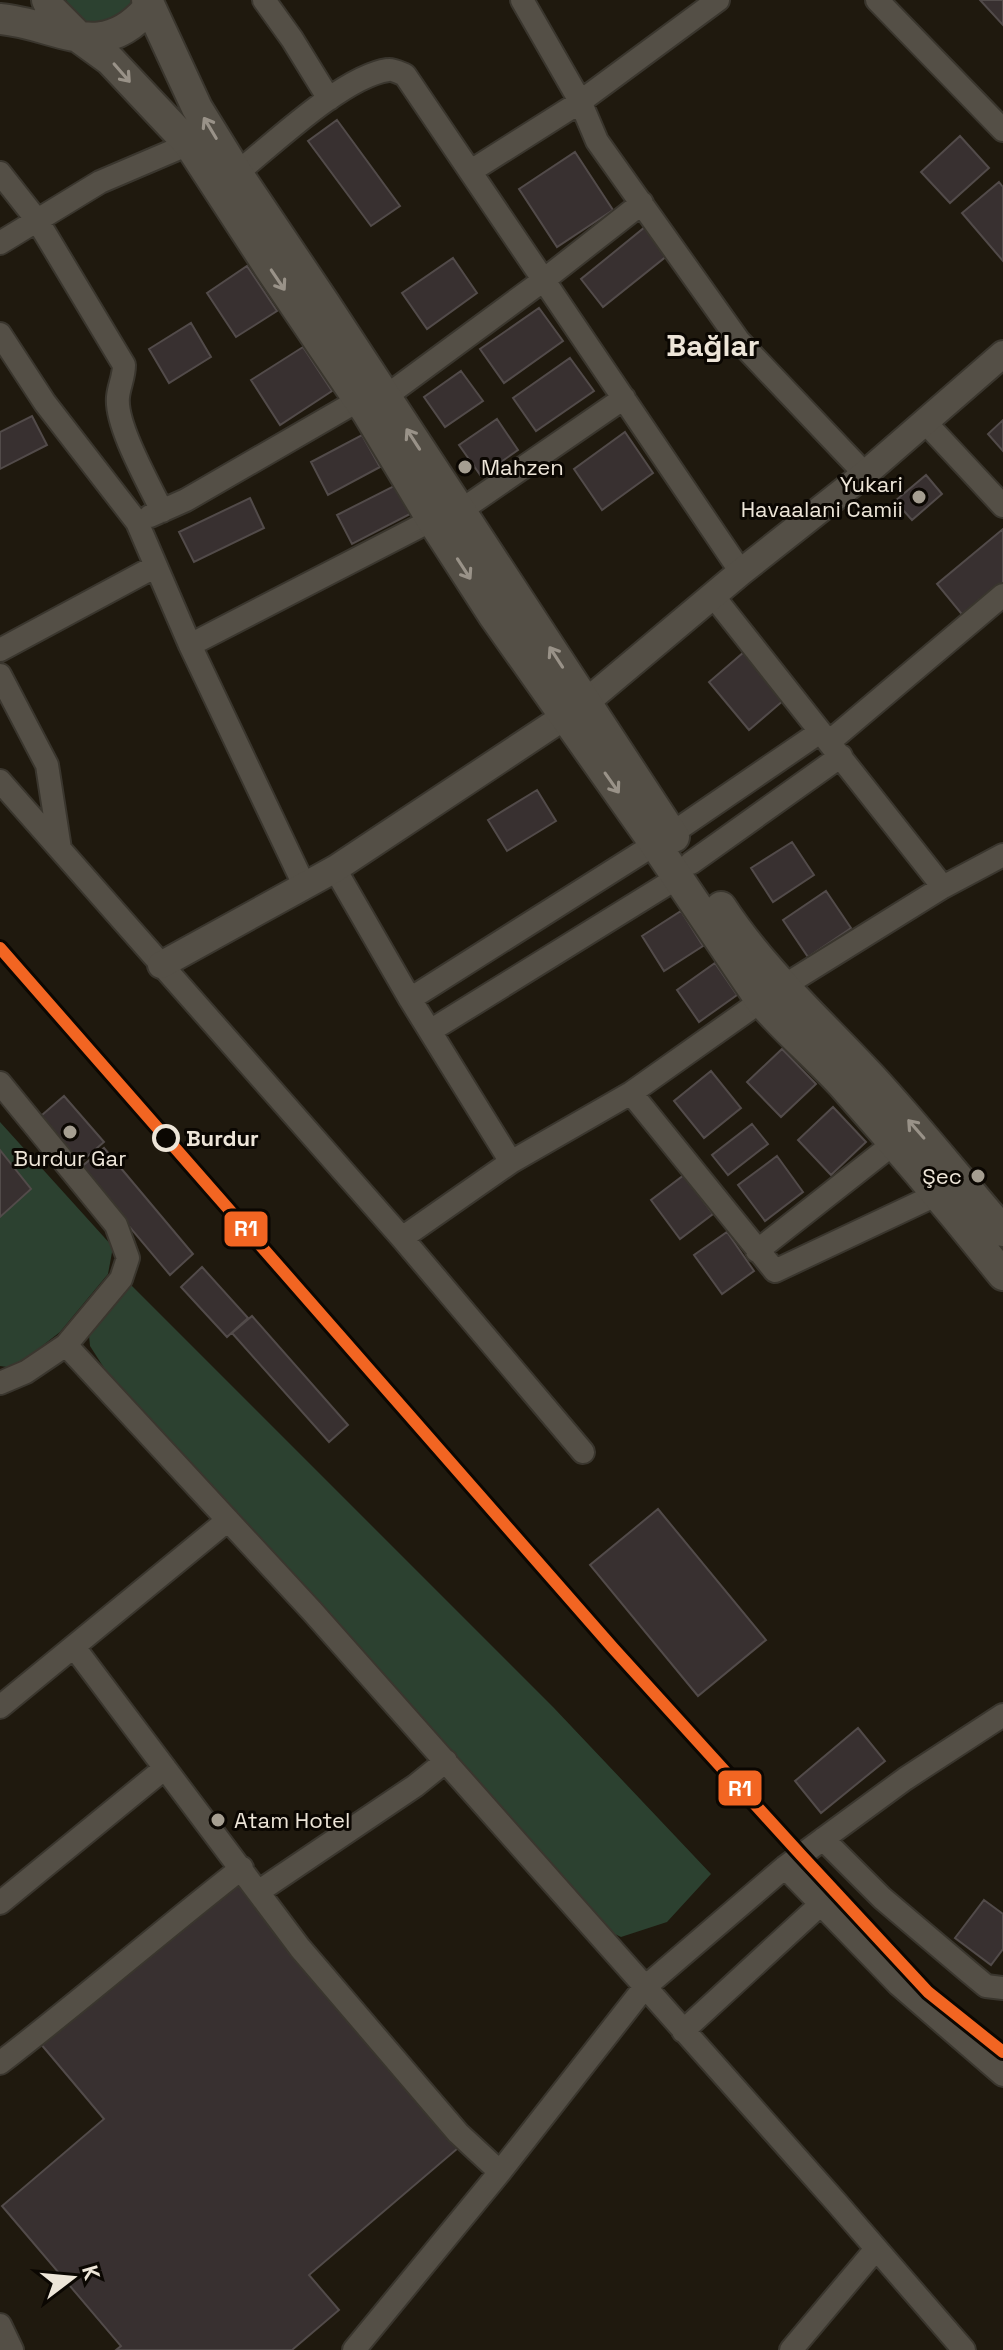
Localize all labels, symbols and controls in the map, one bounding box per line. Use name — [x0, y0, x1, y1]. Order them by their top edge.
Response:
one-way arrow — [113, 63, 131, 83]
one-way arrow — [201, 117, 217, 140]
one-way arrow — [270, 269, 286, 291]
district label: Bağlar — [666, 326, 760, 365]
one-way arrow — [405, 429, 421, 451]
place label: Mahzen — [481, 453, 564, 481]
marker: Mahzen — [456, 458, 474, 476]
place label: Yukari Havaalani Camii — [741, 470, 903, 523]
marker: Yukari Havaalani Camii — [910, 488, 928, 506]
one-way arrow — [455, 558, 472, 580]
one-way arrow — [547, 646, 563, 669]
one-way arrow — [603, 772, 620, 793]
one-way arrow — [907, 1120, 925, 1140]
marker: Burdur Gar — [61, 1123, 79, 1141]
place label: Burdur — [186, 1124, 259, 1152]
marker: Burdur — [153, 1125, 179, 1151]
place label: Burdur Gar — [14, 1144, 126, 1172]
place label: Şec — [922, 1162, 962, 1190]
marker: Şec — [969, 1167, 987, 1185]
line badge: R1 — [223, 1210, 269, 1248]
text: R1 — [234, 1214, 258, 1242]
line badge: R1 — [717, 1769, 763, 1807]
text: R1 — [728, 1774, 752, 1802]
place label: Atam Hotel — [234, 1806, 350, 1834]
marker: Atam Hotel — [209, 1811, 227, 1829]
north arrow — [32, 2238, 112, 2318]
text: K — [76, 2262, 107, 2283]

